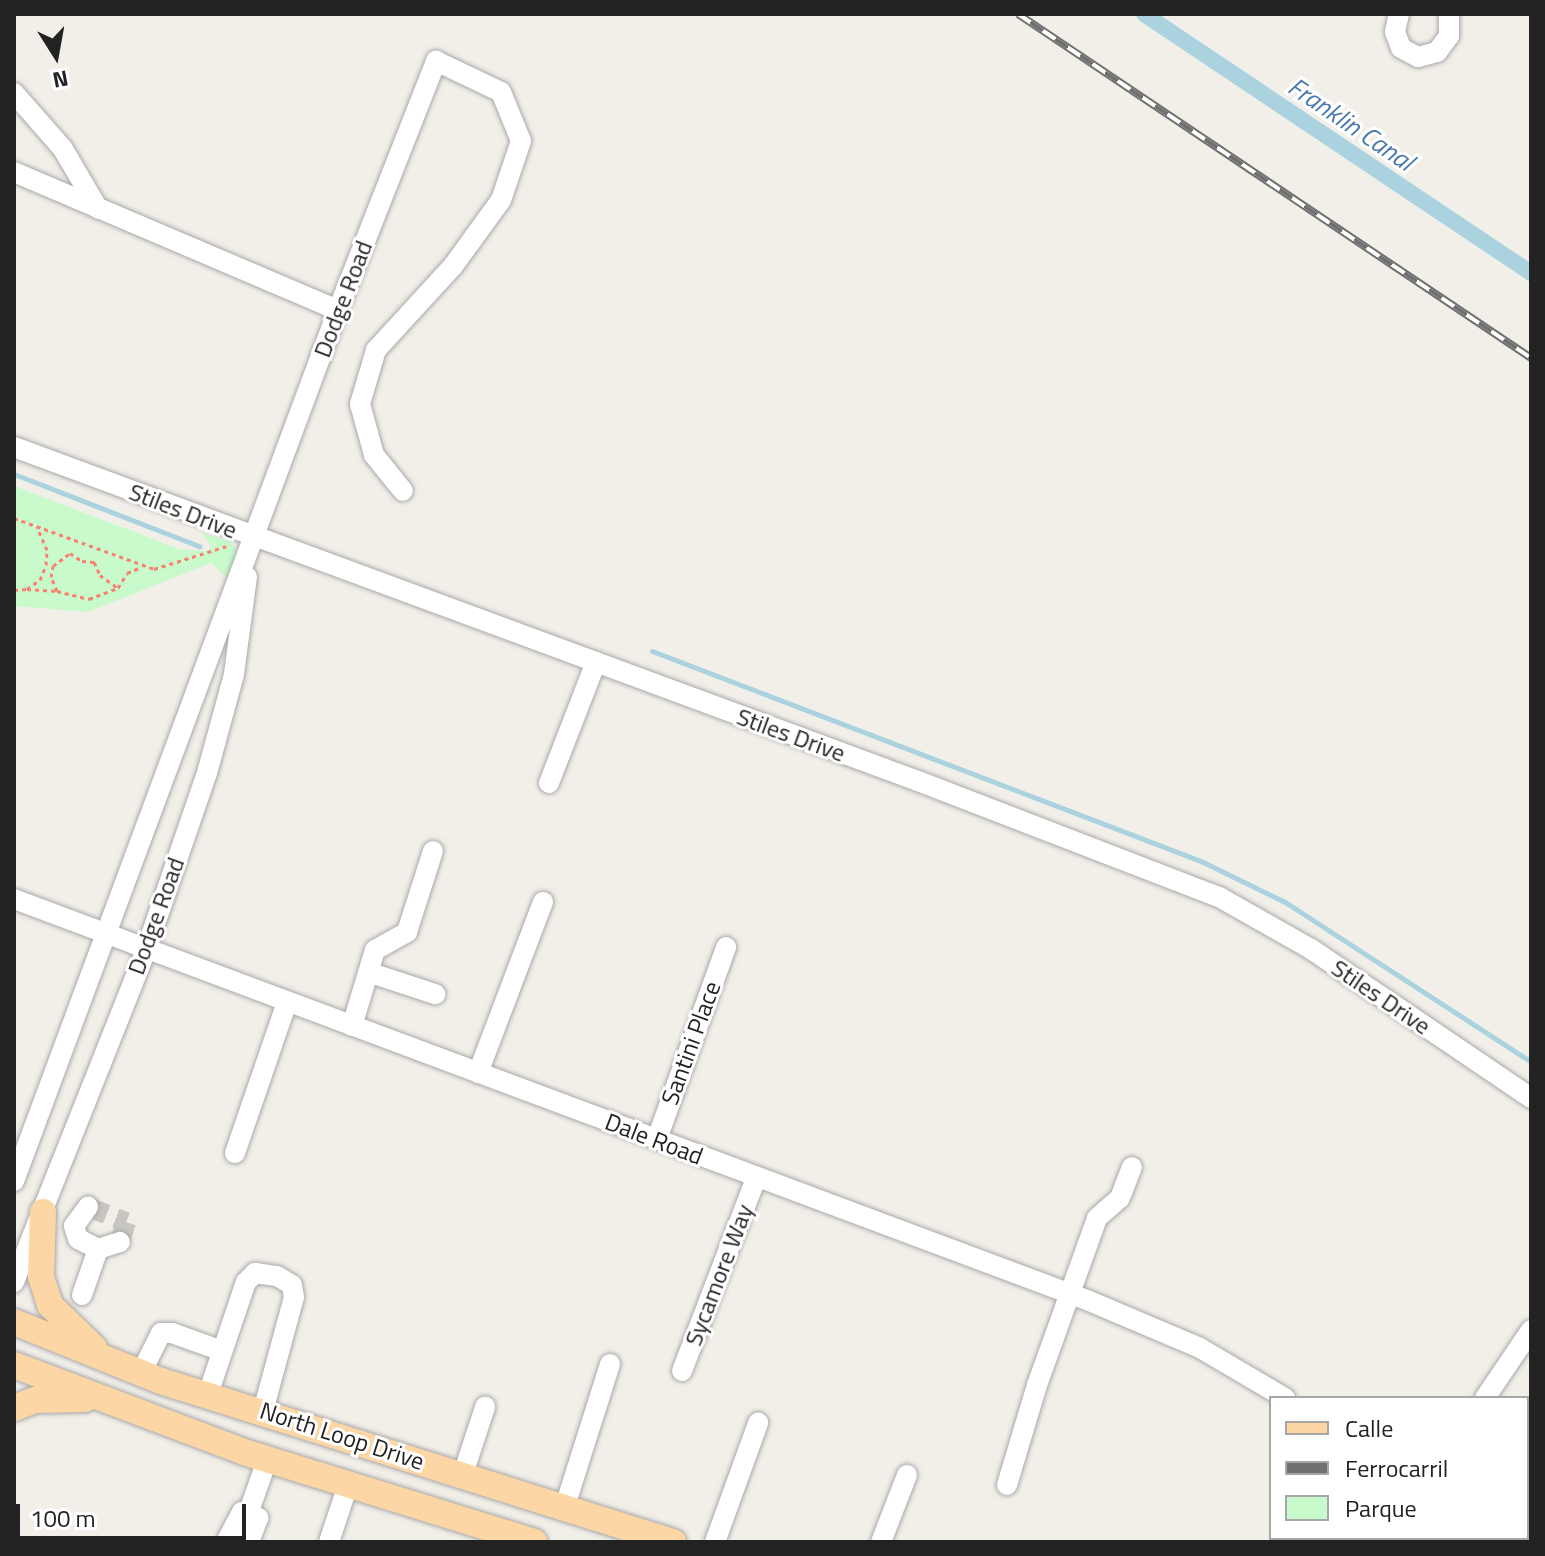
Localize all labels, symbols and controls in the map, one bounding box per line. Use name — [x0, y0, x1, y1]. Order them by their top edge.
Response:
north arrow — [16, 16, 96, 96]
text: N — [50, 61, 71, 98]
water label: Franklin Canal — [1282, 71, 1420, 177]
street label: Dodge Road — [308, 237, 378, 361]
street label: Stiles Drive — [125, 477, 241, 545]
street label: Stiles Drive — [733, 702, 849, 768]
street label: Dodge Road — [122, 853, 190, 979]
street label: Stiles Drive — [1326, 953, 1436, 1041]
street label: Santini Place — [655, 977, 727, 1109]
street label: Dale Road — [601, 1107, 707, 1171]
street label: Sycamore Way — [679, 1200, 759, 1350]
street label: North Loop Drive — [256, 1396, 428, 1476]
legend — [1269, 1396, 1529, 1540]
text: Calle — [1345, 1410, 1393, 1446]
text: Ferrocarril — [1345, 1450, 1448, 1486]
scale bar — [20, 1488, 250, 1538]
text: Parque — [1345, 1490, 1417, 1526]
text: 100 m — [30, 1500, 96, 1536]

